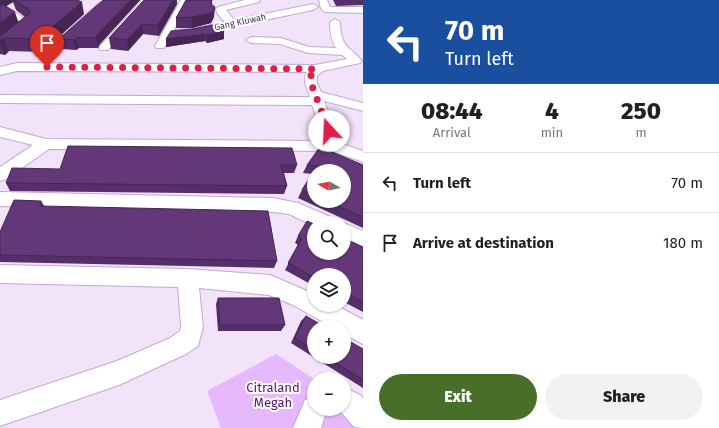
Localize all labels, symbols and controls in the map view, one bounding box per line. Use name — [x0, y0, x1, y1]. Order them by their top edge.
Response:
street label: Gang Kluwah — [213, 12, 267, 32]
text: 70 m — [445, 14, 504, 47]
icon: left — [379, 16, 431, 68]
pin — [30, 26, 64, 67]
icon: arrive — [36, 32, 58, 54]
text: Turn left — [445, 48, 514, 70]
text: 08:44 — [421, 97, 483, 125]
text: 4 — [545, 97, 559, 125]
text: 250 — [621, 97, 661, 125]
position arrow — [308, 110, 350, 152]
text: Arrival — [433, 125, 471, 140]
text: min — [541, 125, 563, 140]
text: m — [635, 125, 647, 140]
north arrow — [307, 164, 351, 208]
map controls — [307, 164, 351, 416]
icon: left — [379, 172, 401, 194]
text: Turn left — [413, 174, 471, 192]
text: 70 m — [671, 174, 703, 192]
button: search — [307, 216, 351, 260]
icon: arrive — [379, 232, 401, 254]
text: Arrive at destination — [413, 234, 554, 252]
text: 180 m — [663, 234, 703, 252]
button: layers — [307, 268, 351, 312]
button: + — [307, 320, 351, 364]
button: − — [307, 372, 351, 416]
button: Exit — [379, 374, 537, 420]
button: Share — [545, 374, 703, 420]
park label: Citraland Megah — [246, 380, 300, 410]

